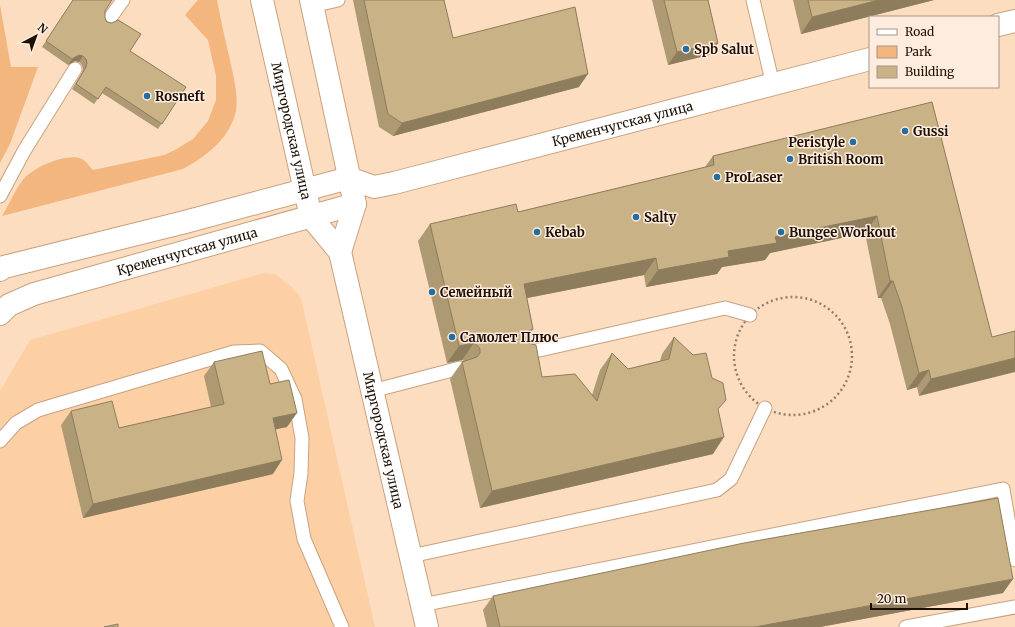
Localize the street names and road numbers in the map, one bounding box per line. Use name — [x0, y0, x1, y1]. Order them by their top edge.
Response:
street label: Миргородская улица — [268, 60, 315, 201]
street label: Кременчугская улица — [550, 97, 695, 150]
street label: Кременчугская улица — [115, 223, 259, 279]
street label: Миргородская улица — [360, 370, 408, 510]

